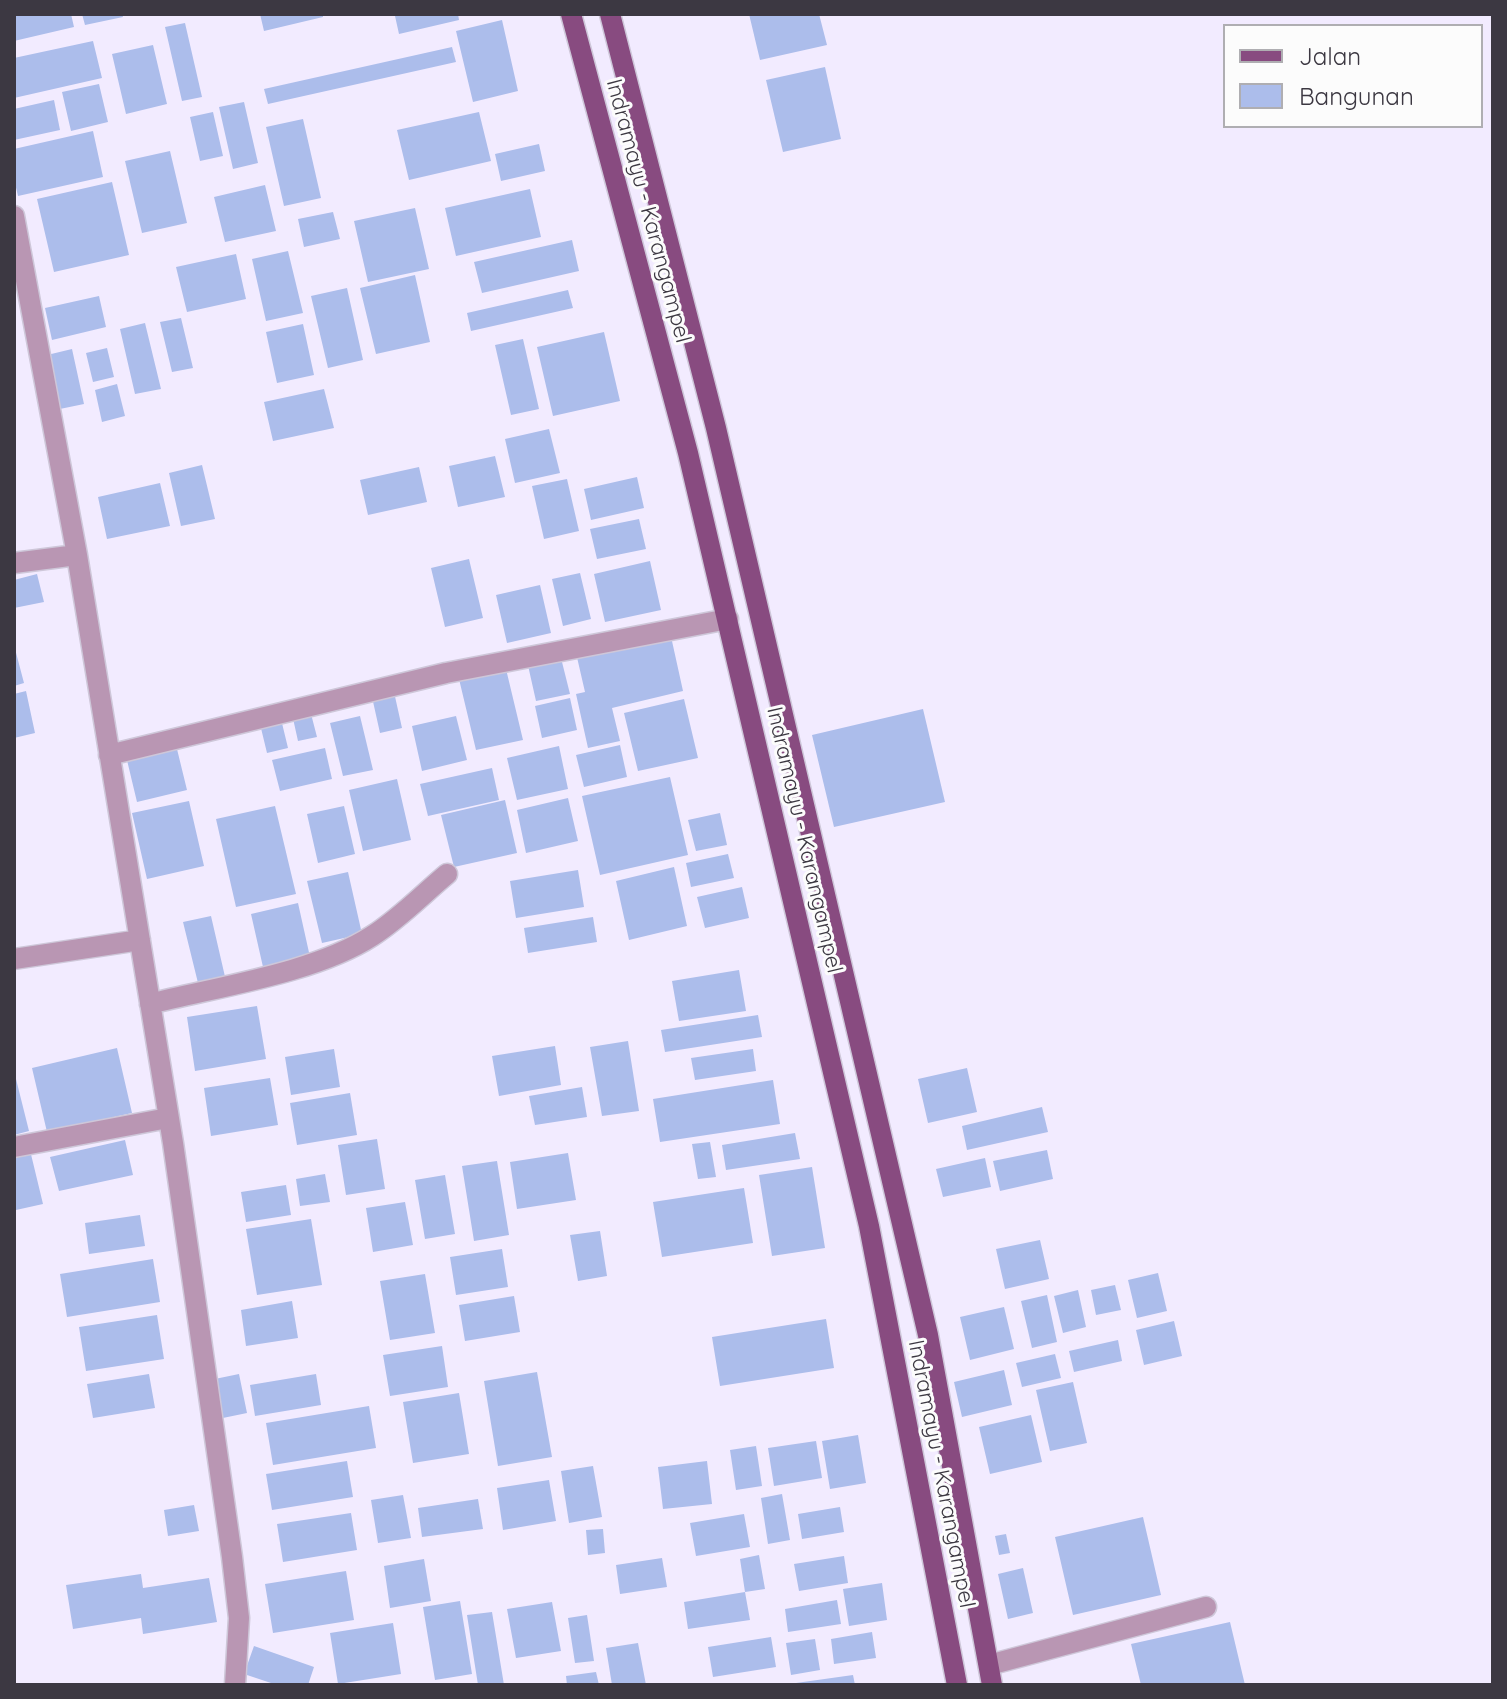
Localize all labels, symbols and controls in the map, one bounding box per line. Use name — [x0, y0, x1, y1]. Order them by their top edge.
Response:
legend — [1223, 24, 1483, 128]
text: Jalan — [1299, 41, 1361, 71]
street label: Indramayu - Karangampel — [600, 76, 696, 346]
text: Bangunan — [1299, 81, 1414, 111]
street label: Indramayu - Karangampel — [761, 704, 847, 976]
street label: Indramayu - Karangampel — [902, 1338, 980, 1610]

